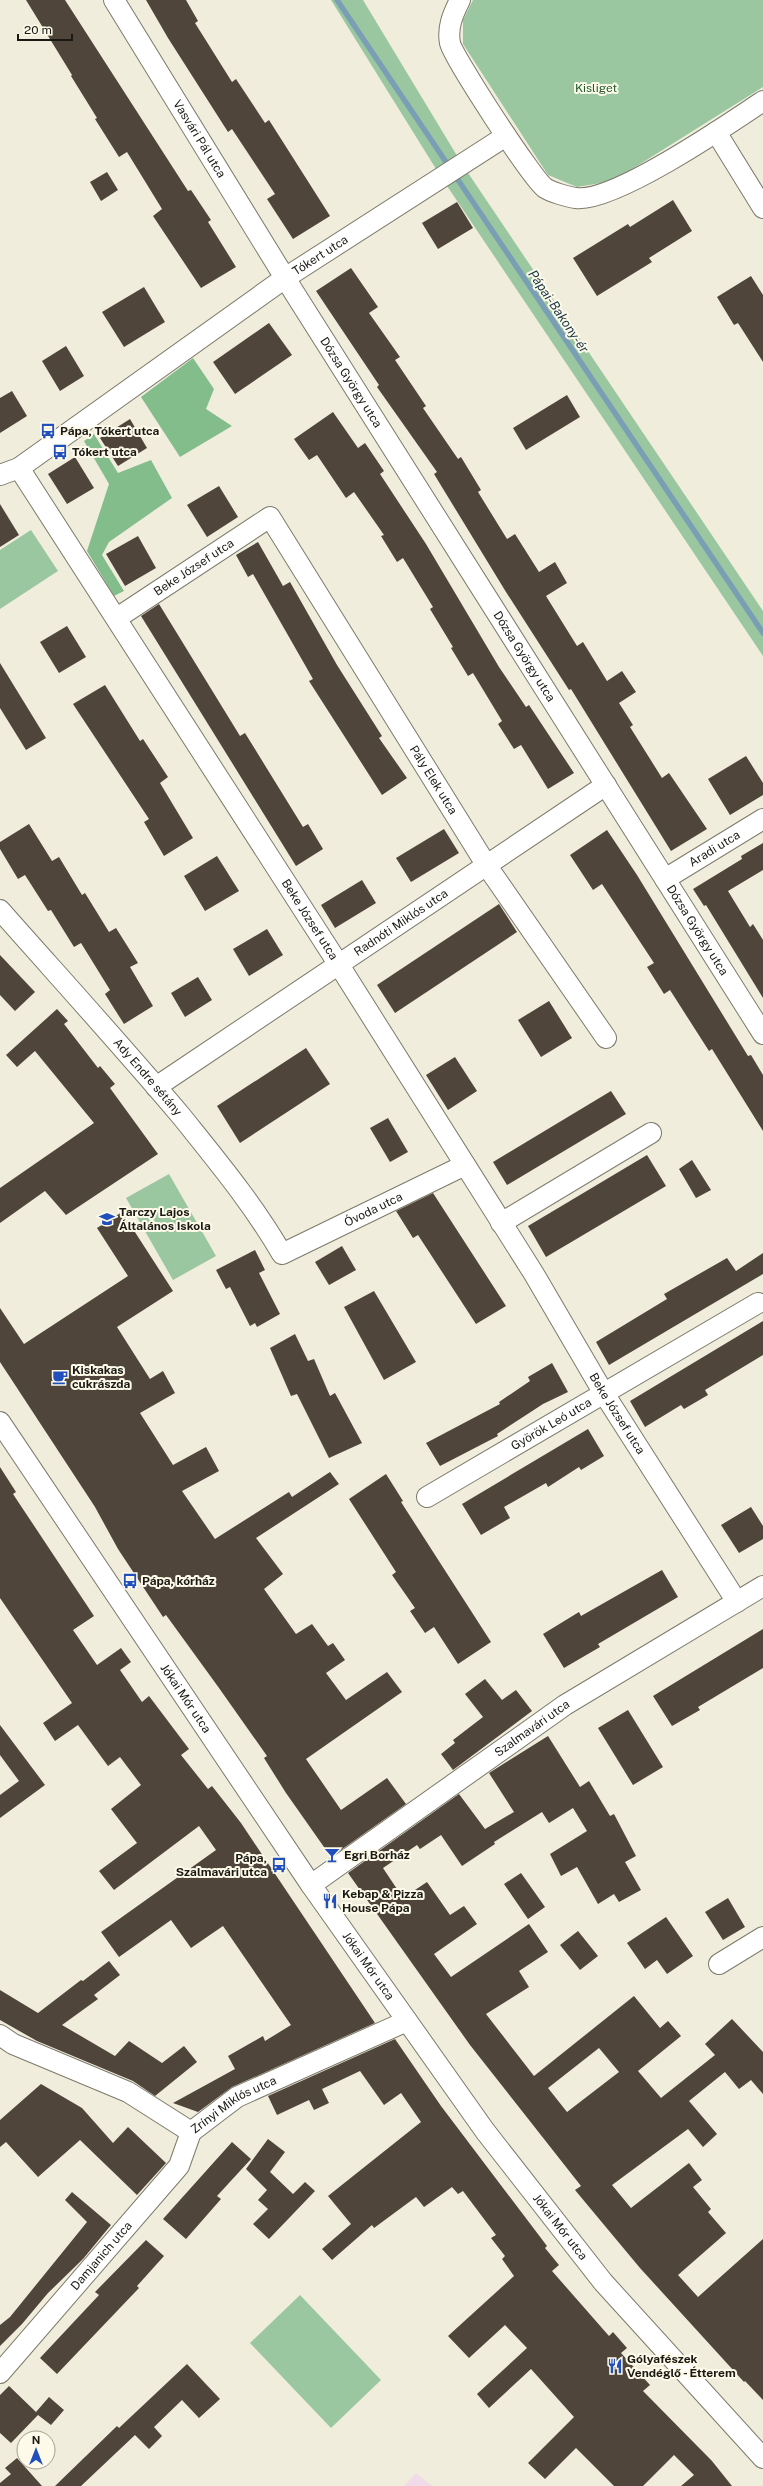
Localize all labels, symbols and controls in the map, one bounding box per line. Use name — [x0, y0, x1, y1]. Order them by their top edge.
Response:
scale bar — [18, 16, 72, 42]
text: 20 m — [24, 23, 52, 37]
park label: Kisliget — [575, 81, 617, 95]
street label: Vasvári Pál utca — [170, 97, 229, 180]
street label: Tókert utca — [290, 232, 351, 278]
water label: Pápai-Bakony-ér — [525, 267, 592, 356]
street label: Dózsa György utca — [317, 335, 385, 430]
bus stop icon: Pápa, Tókert utca — [39, 422, 57, 440]
place label: Pápa, Tókert utca — [60, 424, 159, 438]
bus stop icon: Tókert utca — [51, 443, 69, 461]
place label: Tókert utca — [72, 445, 137, 459]
street label: Beke József utca — [151, 536, 236, 599]
street label: Dózsa György utca — [490, 609, 558, 704]
street label: Pály Elek utca — [407, 743, 460, 817]
street label: Aradi utca — [686, 828, 743, 870]
street label: Beke József utca — [279, 877, 341, 962]
street label: Dózsa György utca — [664, 882, 731, 978]
street label: Radnóti Miklós utca — [351, 886, 451, 959]
street label: Ady Endre sétány — [110, 1036, 185, 1119]
street label: Óvoda utca — [342, 1190, 405, 1230]
place label: Tarczy Lajos Általános Iskola — [119, 1205, 211, 1233]
school or university icon: Tarczy Lajos Általános Iskola — [98, 1210, 116, 1228]
place label: Kiskakas cukrászda — [72, 1363, 131, 1391]
cafe icon: Kiskakas cukrászda — [51, 1368, 69, 1386]
street label: Beke József utca — [586, 1371, 648, 1457]
street label: Györök Leó utca — [509, 1395, 594, 1453]
bus stop icon: Pápa, kórház — [121, 1572, 139, 1590]
place label: Pápa, kórház — [142, 1574, 215, 1588]
street label: Jókai Mór utca — [158, 1661, 214, 1736]
street label: Szalmavári utca — [492, 1697, 572, 1760]
bar icon: Egri Borház — [323, 1846, 341, 1864]
place label: Egri Borház — [344, 1848, 410, 1862]
place label: Pápa, Szalmavári utca — [176, 1851, 267, 1879]
bus stop icon: Pápa, Szalmavári utca — [270, 1856, 288, 1874]
place label: Kebap & Pizza House Pápa — [342, 1887, 424, 1915]
restaurant icon: Kebap & Pizza House Pápa — [321, 1892, 339, 1910]
street label: Jókai Mór utca — [339, 1929, 397, 2003]
street label: Zrínyi Miklós utca — [188, 2073, 278, 2136]
street label: Jókai Mór utca — [530, 2191, 590, 2263]
street label: Damjanich utca — [68, 2219, 135, 2293]
place label: Gólyafészek Vendéglő - Étterem — [627, 2352, 736, 2380]
restaurant icon: Gólyafészek Vendéglő - Étterem — [606, 2357, 624, 2375]
north arrow — [16, 2430, 56, 2470]
text: N — [32, 2434, 40, 2446]

